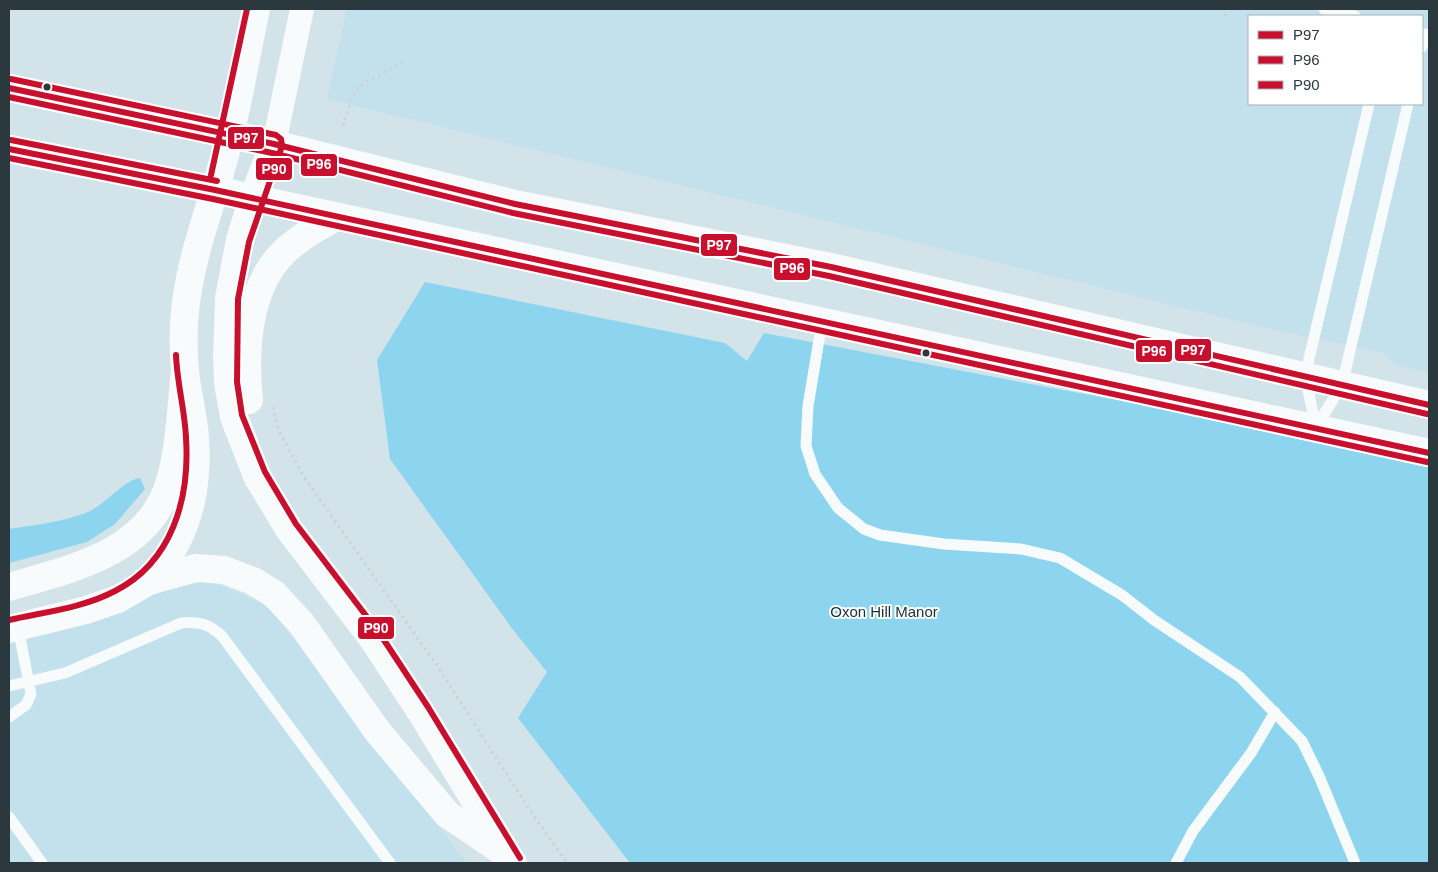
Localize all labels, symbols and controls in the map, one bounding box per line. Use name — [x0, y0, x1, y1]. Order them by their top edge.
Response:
legend — [1248, 15, 1423, 105]
text: P97 — [1293, 26, 1320, 43]
text: P96 — [1293, 51, 1320, 68]
text: P90 — [1293, 76, 1320, 93]
unlabelled marker — [42, 82, 52, 92]
line badge: P97 — [227, 126, 265, 150]
text: P97 — [234, 130, 259, 146]
line badge: P96 — [300, 153, 338, 177]
text: P96 — [307, 156, 332, 172]
line badge: P90 — [255, 157, 293, 181]
text: P90 — [262, 161, 287, 177]
line badge: P97 — [700, 233, 738, 257]
text: P97 — [707, 237, 732, 253]
line badge: P96 — [773, 257, 811, 281]
text: P96 — [780, 260, 805, 276]
line badge: P97 — [1174, 338, 1212, 362]
line badge: P96 — [1135, 339, 1173, 363]
text: P97 — [1181, 342, 1206, 358]
text: P96 — [1142, 343, 1167, 359]
unlabelled marker — [921, 348, 931, 358]
park label: Oxon Hill Manor — [830, 603, 938, 620]
line badge: P90 — [357, 616, 395, 640]
text: P90 — [364, 620, 389, 636]

